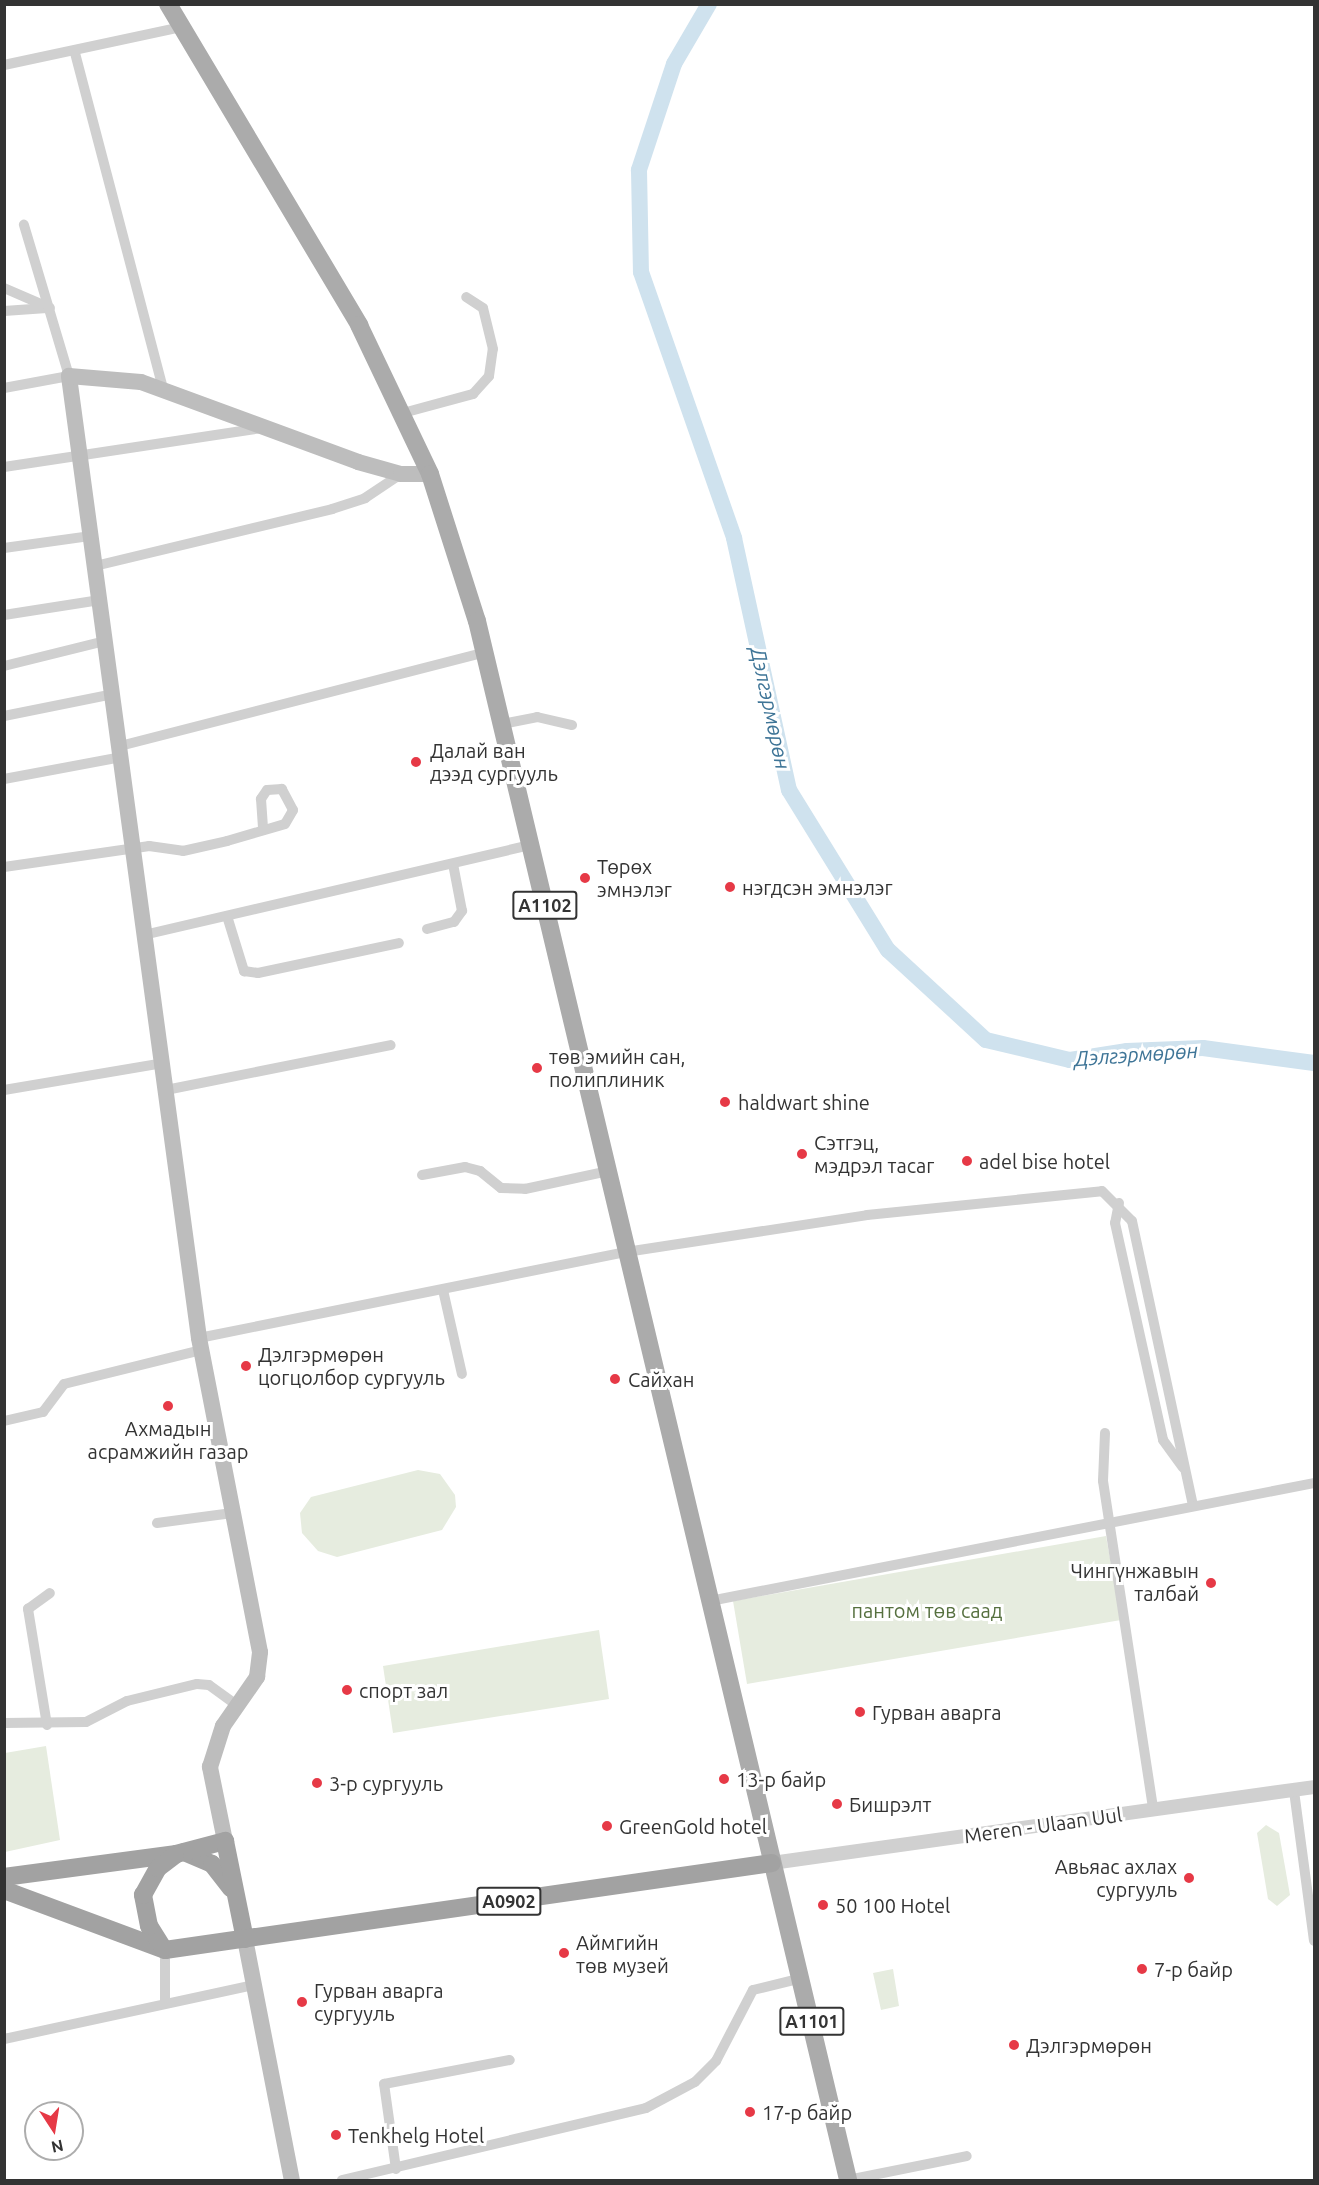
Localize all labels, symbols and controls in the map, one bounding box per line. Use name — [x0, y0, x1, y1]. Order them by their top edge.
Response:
water label: Дэлгэрмөрөн — [746, 645, 796, 771]
place label: Далай ван дээд сургууль — [430, 738, 558, 785]
marker: Далай ван дээд сургууль — [407, 753, 425, 771]
place label: Төрөх эмнэлэг — [597, 855, 672, 902]
marker: Төрөх эмнэлэг — [578, 871, 592, 885]
place label: нэгдсэн эмнэлэг — [742, 875, 893, 899]
marker: нэгдсэн эмнэлэг — [723, 880, 737, 894]
road number: A1102 — [512, 890, 578, 920]
water label: Дэлгэрмөрөн — [1073, 1037, 1199, 1071]
place label: төв эмийн сан, полиплиник — [549, 1044, 685, 1091]
marker: төв эмийн сан, полиплиник — [530, 1061, 544, 1075]
place label: haldwart shine — [738, 1090, 870, 1114]
marker: haldwart shine — [716, 1093, 734, 1111]
place label: Сэтгэц, мэдрэл тасаг — [814, 1130, 934, 1177]
marker: Сэтгэц, мэдрэл тасаг — [795, 1147, 809, 1161]
place label: adel bise hotel — [979, 1149, 1110, 1173]
marker: adel bise hotel — [960, 1154, 974, 1168]
place label: Дэлгэрмөрөн цогцолбор сургууль — [258, 1342, 445, 1389]
marker: Дэлгэрмөрөн цогцолбор сургууль — [239, 1359, 253, 1373]
place label: Сайхан — [628, 1367, 694, 1391]
marker: Сайхан — [606, 1370, 624, 1388]
marker: Ахмадын асрамжийн газар — [161, 1399, 175, 1413]
place label: Ахмадын асрамжийн газар — [88, 1416, 248, 1463]
place label: Чингүнжавын талбай — [1071, 1559, 1199, 1606]
marker: Чингүнжавын талбай — [1204, 1576, 1218, 1590]
park label: пантом төв саад — [852, 1598, 1002, 1622]
place label: спорт зал — [359, 1678, 448, 1702]
marker: спорт зал — [340, 1683, 354, 1697]
place label: Гурван аварга — [872, 1700, 1002, 1724]
marker: Гурван аварга — [853, 1705, 867, 1719]
place label: 13-р байр — [736, 1767, 826, 1791]
place label: 3-р сургууль — [329, 1771, 443, 1795]
marker: 13-р байр — [717, 1772, 731, 1786]
marker: 3-р сургууль — [310, 1776, 324, 1790]
place label: Бишрэлт — [849, 1792, 931, 1816]
marker: Бишрэлт — [830, 1797, 844, 1811]
street label: Meren - Ulaan Uul — [963, 1802, 1123, 1848]
place label: GreenGold hotel — [619, 1814, 767, 1838]
marker: GreenGold hotel — [600, 1819, 614, 1833]
place label: Авьяас ахлах сургууль — [1055, 1854, 1177, 1901]
marker: Авьяас ахлах сургууль — [1182, 1871, 1196, 1885]
road number: A0902 — [476, 1886, 542, 1916]
place label: 50 100 Hotel — [835, 1893, 950, 1917]
marker: 50 100 Hotel — [816, 1898, 830, 1912]
place label: Аймгийн төв музей — [576, 1930, 669, 1977]
marker: Аймгийн төв музей — [557, 1946, 571, 1960]
place label: 7-р байр — [1154, 1957, 1233, 1981]
marker: 7-р байр — [1135, 1962, 1149, 1976]
place label: Гурван аварга сургууль — [314, 1978, 444, 2025]
marker: Гурван аварга сургууль — [295, 1995, 309, 2009]
road number: A1101 — [779, 2006, 845, 2036]
place label: Дэлгэрмөрөн — [1026, 2033, 1152, 2057]
marker: Дэлгэрмөрөн — [1007, 2038, 1021, 2052]
place label: 17-р байр — [762, 2100, 852, 2124]
north arrow — [24, 2101, 84, 2161]
marker: 17-р байр — [743, 2105, 757, 2119]
place label: Tenkhelg Hotel — [348, 2123, 484, 2147]
marker: Tenkhelg Hotel — [329, 2128, 343, 2142]
text: N — [50, 2137, 65, 2157]

